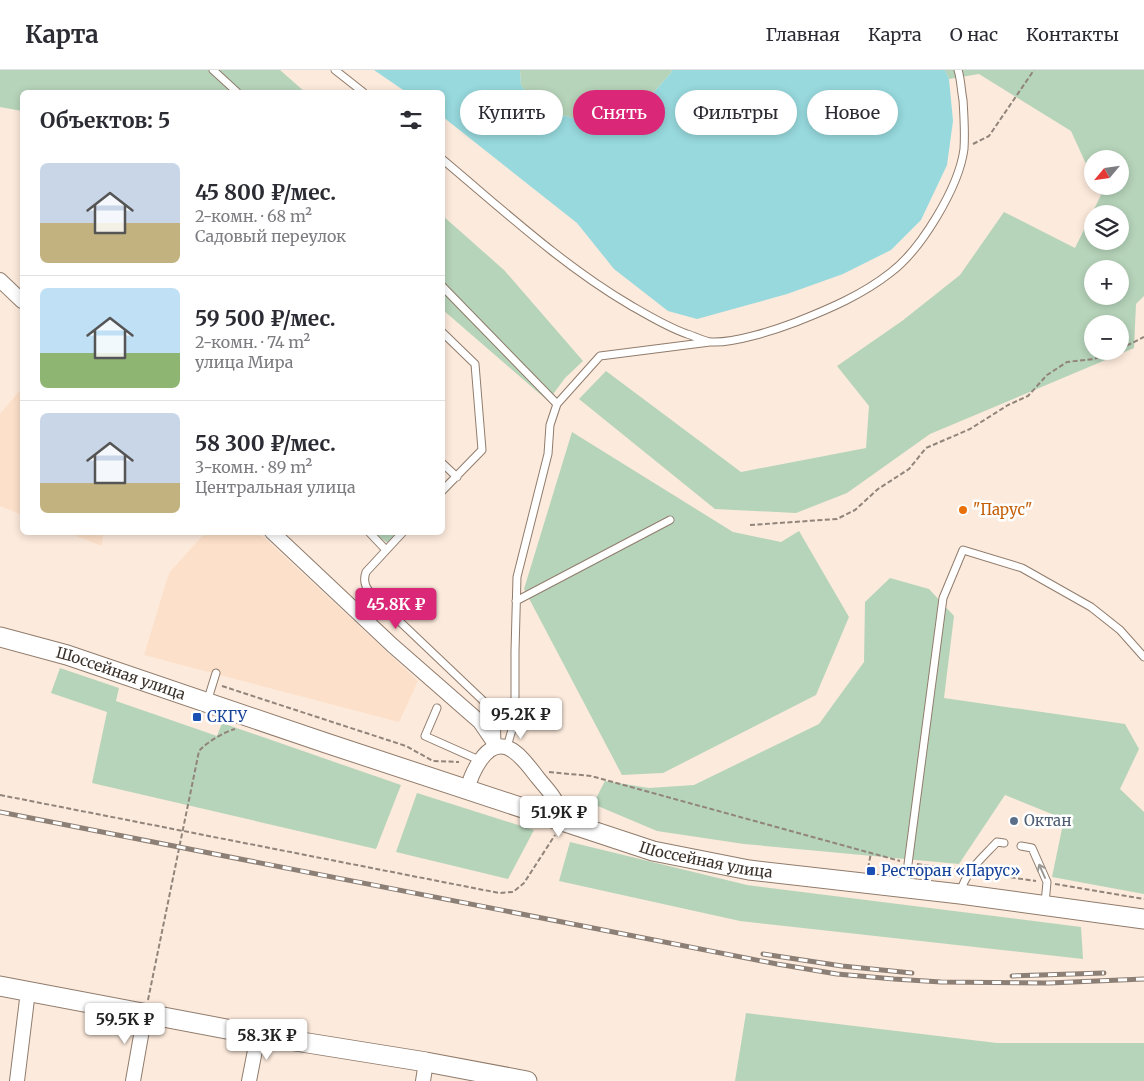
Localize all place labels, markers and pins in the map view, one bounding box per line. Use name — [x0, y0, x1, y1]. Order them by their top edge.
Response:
place label: "Парус" — [973, 500, 1032, 519]
marker: "Парус" — [957, 504, 969, 516]
pin: 45.8K ₽ — [350, 588, 442, 630]
pin: 95.2K ₽ — [475, 698, 567, 740]
place label: СКГУ — [207, 707, 247, 726]
marker: СКГУ — [191, 711, 203, 723]
pin: 51.9K ₽ — [513, 796, 605, 838]
place label: Октан — [1024, 811, 1071, 830]
marker: Октан — [1008, 815, 1020, 827]
place label: Ресторан «Парус» — [881, 861, 1021, 880]
marker: Ресторан «Парус» — [865, 865, 877, 877]
pin: 59.5K ₽ — [79, 1002, 171, 1045]
pin: 58.3K ₽ — [221, 1018, 313, 1061]

